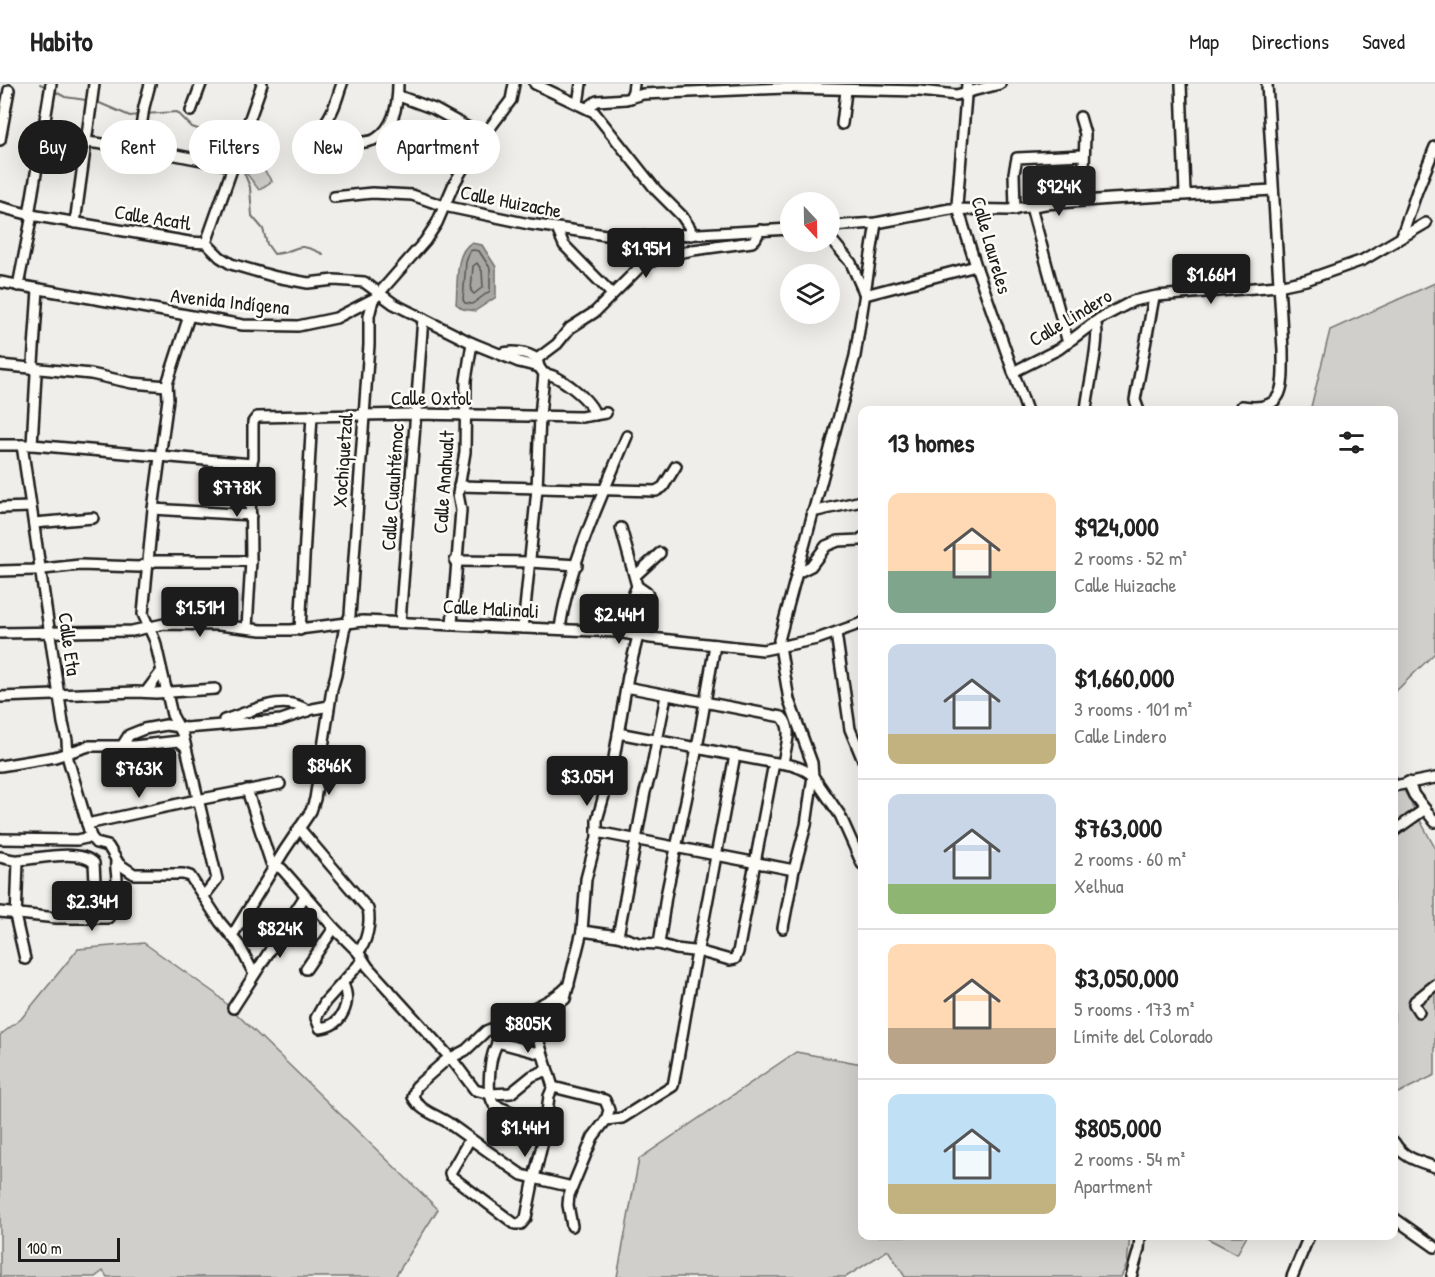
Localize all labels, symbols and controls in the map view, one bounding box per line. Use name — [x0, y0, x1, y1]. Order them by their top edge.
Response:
text: Habito — [30, 22, 93, 60]
text: Map — [1189, 27, 1219, 56]
text: Directions — [1252, 27, 1329, 56]
text: Saved — [1362, 27, 1405, 56]
chip: Buy — [18, 120, 88, 174]
chip: Rent — [100, 120, 177, 174]
chip: Filters — [189, 120, 280, 174]
chip: New — [292, 120, 364, 174]
chip: Apartment — [376, 120, 500, 174]
pin: $924K — [1017, 166, 1101, 217]
text: $924K — [1037, 172, 1081, 199]
street label: Calle Huizache — [458, 178, 564, 224]
north arrow — [780, 192, 840, 252]
map controls — [780, 192, 840, 324]
street label: Calle Laureles — [965, 193, 1019, 297]
street label: Calle Acatl — [113, 198, 194, 237]
pin: $1.95M — [597, 228, 695, 279]
text: $1.95M — [621, 234, 671, 261]
pin: $1.66M — [1162, 254, 1260, 305]
text: $1.66M — [1186, 260, 1236, 287]
button: layers — [780, 264, 840, 324]
street label: Avenida Indígena — [169, 281, 291, 321]
street label: Calle Lindero — [1023, 282, 1117, 352]
street label: Calle Oxtol — [391, 384, 472, 411]
street label: Xochiquetzal — [325, 411, 359, 508]
street label: Calle Cuauhtémoc — [374, 422, 410, 552]
text: 13 homes — [888, 425, 975, 460]
icon: filters — [1335, 426, 1368, 459]
street label: Calle Anahualt — [426, 429, 460, 534]
pin: $778K — [195, 467, 279, 518]
text: $778K — [212, 473, 262, 500]
text: $924,000 — [1074, 509, 1159, 544]
icon: home — [936, 517, 1008, 589]
text: 2 rooms · 52 m² — [1074, 544, 1187, 571]
text: Calle Huizache — [1074, 571, 1176, 598]
pin: $1.51M — [151, 587, 249, 638]
street label: Calle Malinali — [442, 592, 540, 624]
text: $1.51M — [175, 593, 225, 620]
pin: $2.44M — [570, 594, 668, 645]
text: $2.44M — [594, 600, 644, 627]
street label: Calle Eta — [52, 611, 88, 677]
text: $1,660,000 — [1074, 660, 1174, 695]
icon: home — [936, 668, 1008, 740]
text: 3 rooms · 101 m² — [1074, 695, 1192, 722]
text: Calle Lindero — [1074, 722, 1166, 749]
pin: $846K — [287, 745, 371, 796]
pin: $763K — [97, 748, 181, 799]
text: $846K — [307, 751, 351, 778]
text: $763K — [115, 754, 163, 781]
pin: $3.05M — [538, 756, 636, 807]
text: $3.05M — [561, 762, 613, 789]
text: $763,000 — [1074, 810, 1162, 845]
icon: home — [936, 818, 1008, 890]
text: 2 rooms · 60 m² — [1074, 845, 1186, 872]
text: Xelhua — [1074, 872, 1124, 899]
pin: $2.34M — [43, 881, 141, 932]
text: $2.34M — [66, 887, 118, 914]
pin: $824K — [238, 908, 322, 959]
text: $824K — [257, 914, 303, 941]
text: $3,050,000 — [1074, 960, 1179, 995]
icon: home — [936, 968, 1008, 1040]
text: 5 rooms · 173 m² — [1074, 995, 1194, 1022]
pin: $805K — [486, 1003, 570, 1054]
text: $805K — [505, 1009, 551, 1036]
text: Límite del Colorado — [1074, 1022, 1213, 1049]
pin: $1.44M — [476, 1107, 574, 1158]
text: $805,000 — [1074, 1110, 1161, 1145]
text: $1.44M — [501, 1113, 549, 1140]
icon: home — [936, 1118, 1008, 1190]
text: 2 rooms · 54 m² — [1074, 1145, 1185, 1172]
text: Apartment — [1074, 1172, 1152, 1199]
scale bar — [18, 1235, 120, 1262]
text: 100 m — [27, 1237, 62, 1259]

